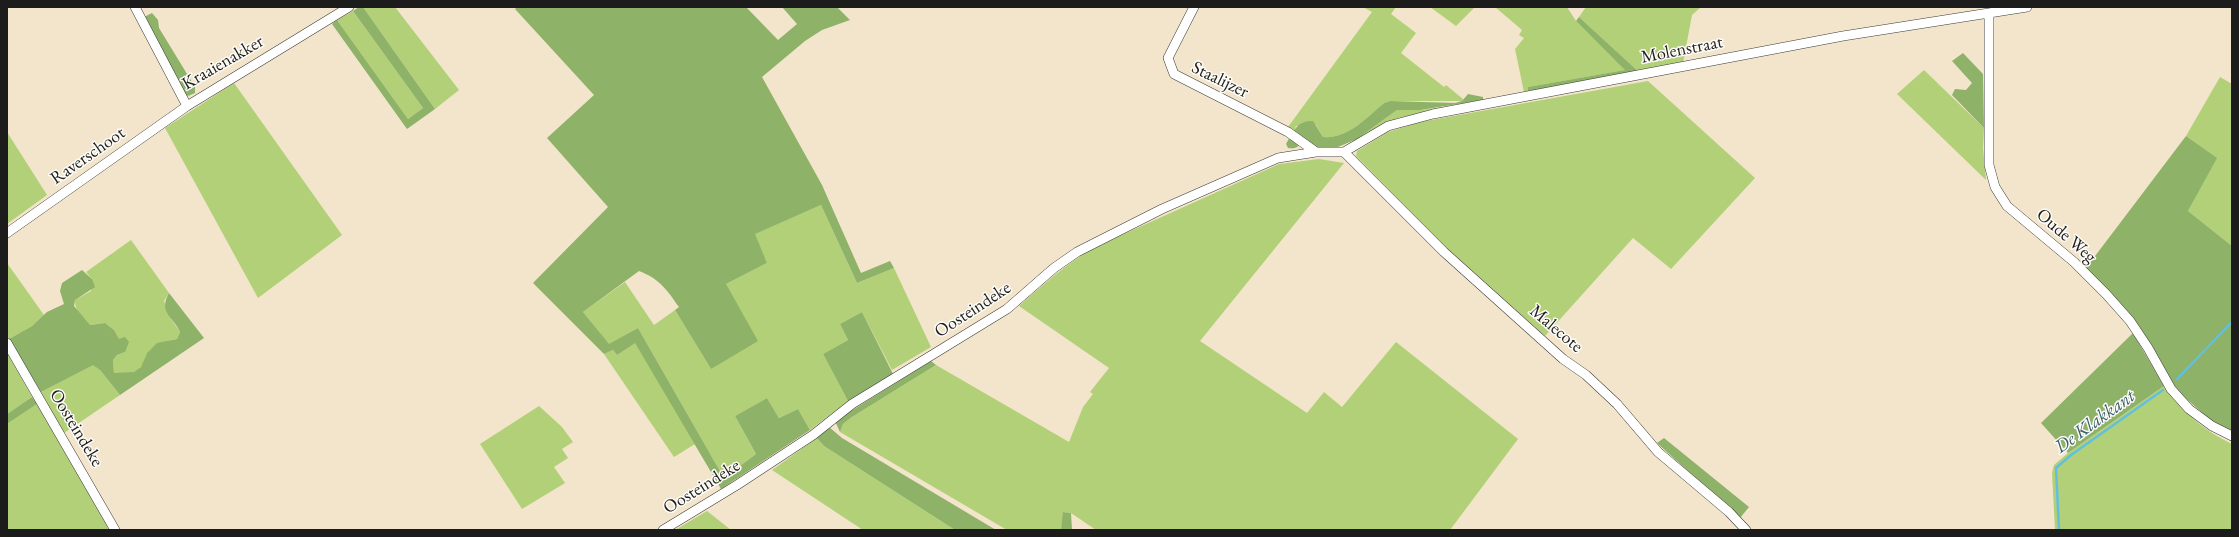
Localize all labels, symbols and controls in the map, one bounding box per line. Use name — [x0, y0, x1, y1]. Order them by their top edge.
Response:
street label: Kraaienakker — [178, 31, 268, 95]
street label: Molenstraat — [1639, 31, 1725, 69]
street label: Staalijzer — [1188, 57, 1252, 103]
street label: Raverschoot — [47, 122, 129, 190]
street label: Oude Weg — [2032, 204, 2100, 268]
street label: Oosteindeke — [931, 277, 1015, 343]
street label: Malecote — [1525, 301, 1587, 357]
street label: Oosteindeke — [44, 385, 108, 471]
water label: De Klakkant — [2050, 385, 2140, 459]
street label: Oosteindeke — [660, 455, 744, 519]

